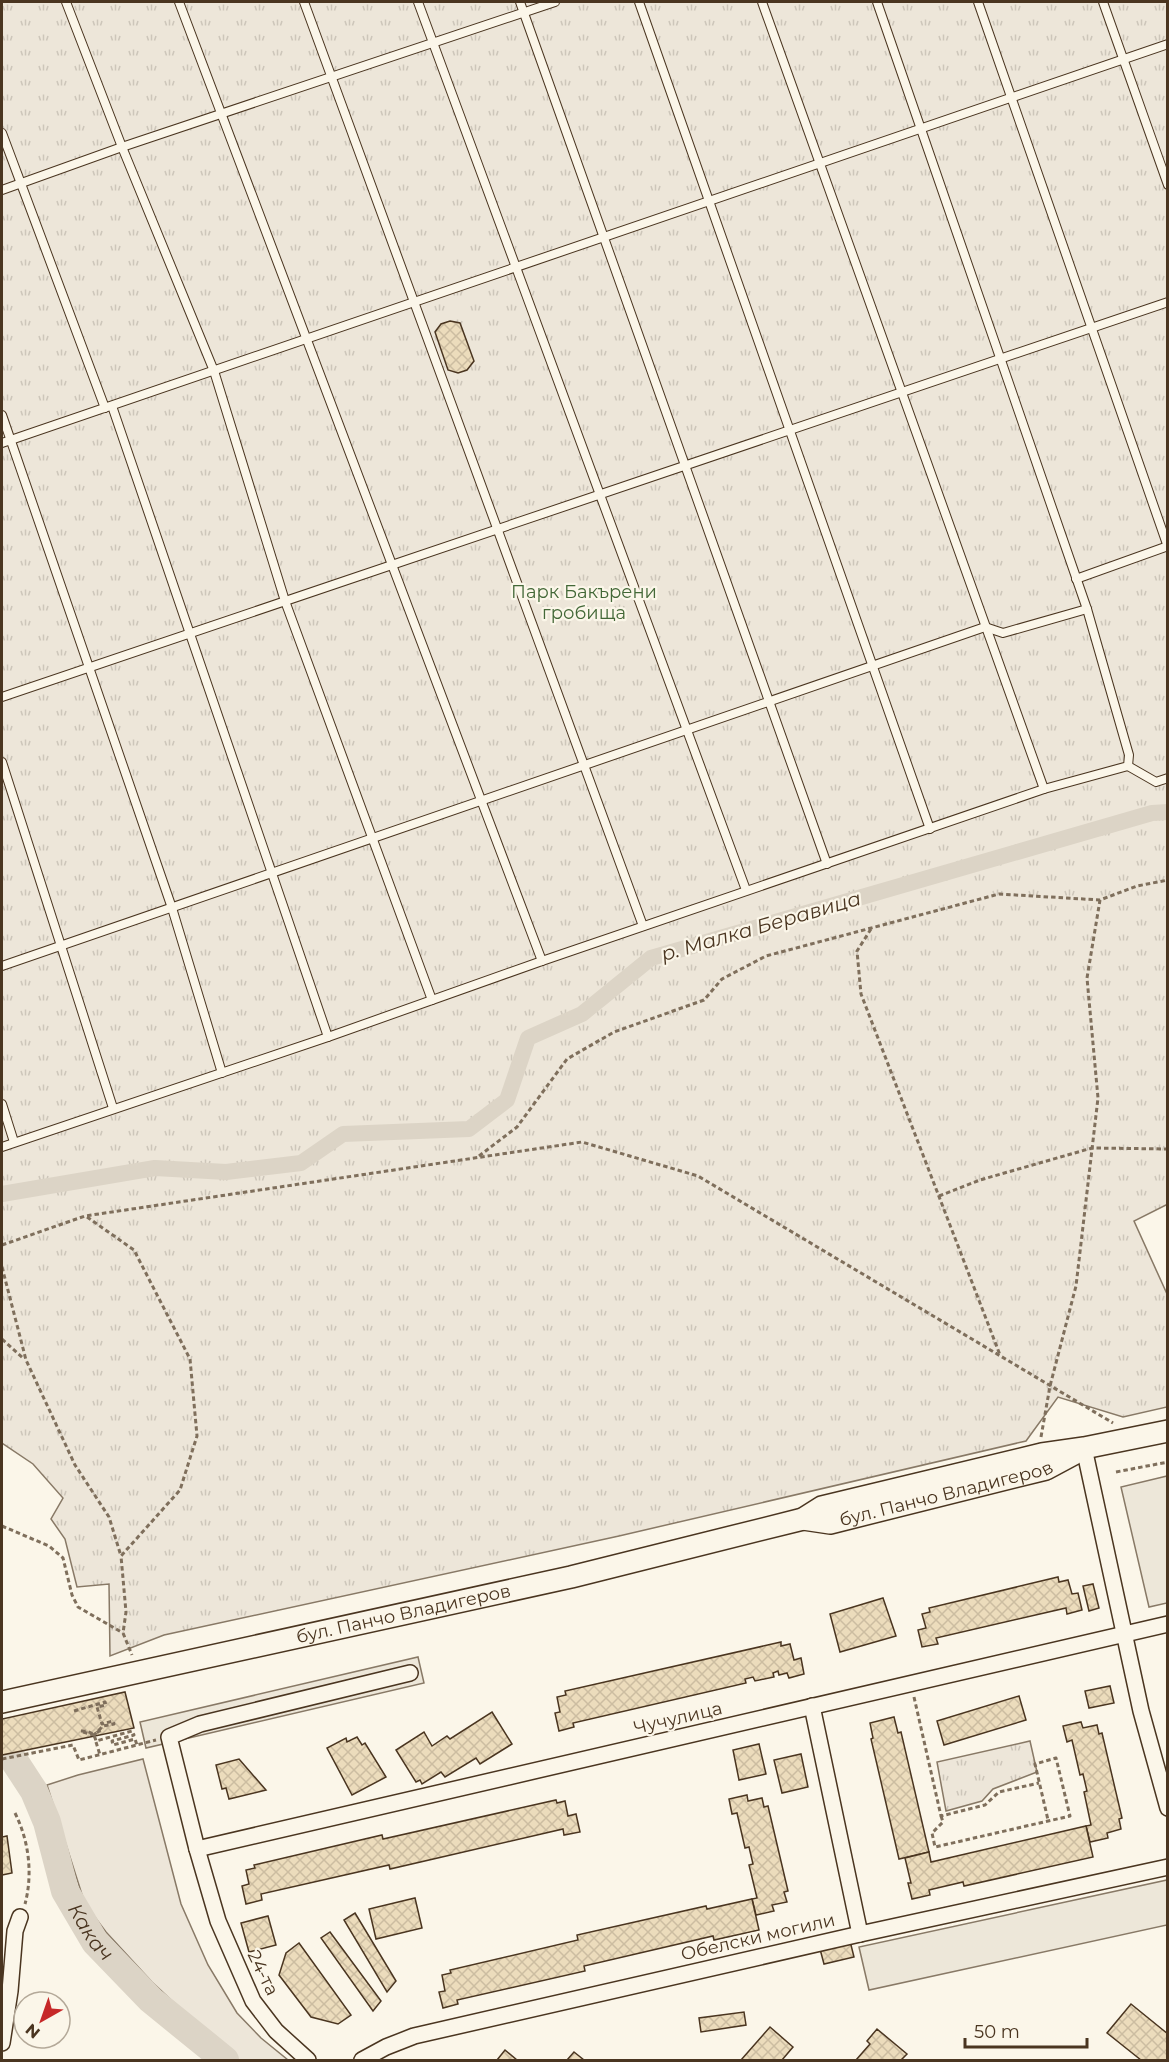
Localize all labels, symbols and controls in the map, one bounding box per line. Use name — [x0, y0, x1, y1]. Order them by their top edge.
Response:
park label: Парк Бакърени гробища — [511, 581, 657, 624]
water label: р. Малка Беравица — [658, 886, 864, 966]
street label: бул. Панчо Владигеров — [837, 1456, 1057, 1531]
street label: бул. Панчо Владигеров — [294, 1580, 513, 1648]
street label: Чучулица — [632, 1697, 724, 1739]
water label: Какач — [63, 1899, 118, 1966]
street label: Обелски могили — [679, 1909, 837, 1965]
street label: 24-та — [243, 1947, 283, 1999]
north arrow — [12, 1990, 72, 2050]
scale bar — [965, 2011, 1086, 2049]
text: N — [22, 2020, 44, 2043]
text: 50 m — [974, 2021, 1020, 2043]

